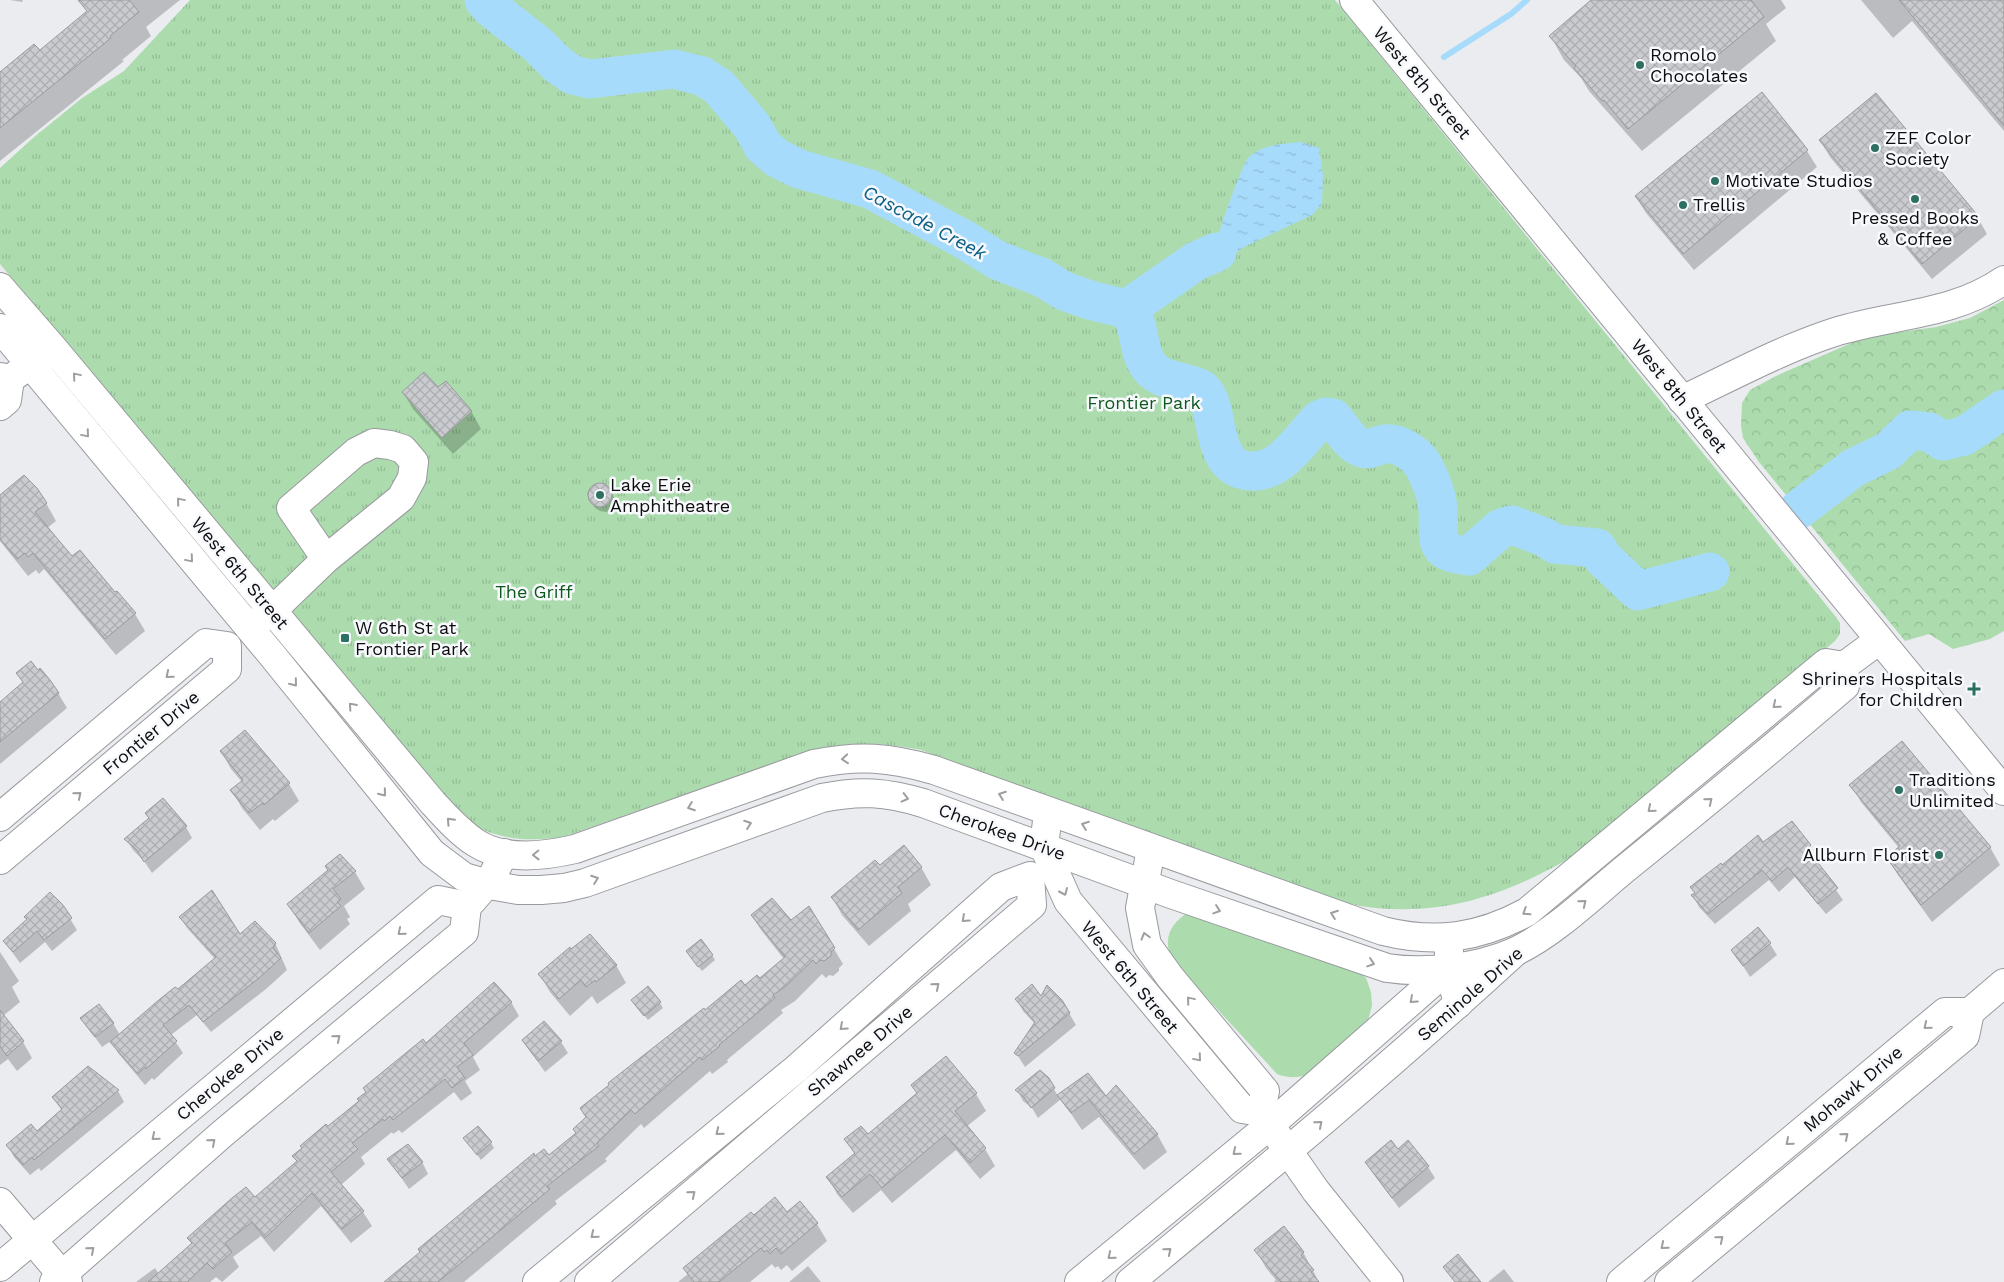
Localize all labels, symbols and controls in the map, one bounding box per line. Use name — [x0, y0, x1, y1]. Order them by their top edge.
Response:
street label: West 8th Street — [1369, 22, 1476, 144]
place label: Romolo Chocolates — [1650, 44, 1748, 86]
marker: Romolo Chocolates — [1634, 59, 1646, 71]
place label: ZEF Color Society — [1885, 127, 1971, 169]
marker: ZEF Color Society — [1869, 142, 1881, 154]
place label: Motivate Studios — [1725, 170, 1873, 191]
marker: Motivate Studios — [1709, 175, 1721, 187]
water label: Cascade Creek — [859, 180, 991, 265]
marker: Pressed Books & Coffee — [1909, 193, 1921, 205]
place label: Trellis — [1693, 194, 1745, 215]
marker: Trellis — [1677, 199, 1689, 211]
place label: Pressed Books & Coffee — [1851, 207, 1979, 249]
street label: West 8th Street — [1627, 335, 1732, 457]
one-way arrow — [73, 372, 82, 381]
park label: Frontier Park — [1087, 392, 1201, 413]
one-way arrow — [80, 428, 89, 437]
place label: Lake Erie Amphitheatre — [610, 474, 730, 516]
marker: Lake Erie Amphitheatre — [594, 489, 606, 501]
one-way arrow — [177, 497, 186, 506]
street label: West 6th Street — [187, 512, 294, 633]
one-way arrow — [184, 553, 193, 562]
park label: The Griff — [495, 581, 573, 602]
place label: W 6th St at Frontier Park — [355, 617, 469, 659]
marker: W 6th St at Frontier Park — [339, 632, 351, 644]
place label: Shriners Hospitals for Children — [1802, 668, 1963, 710]
one-way arrow — [166, 669, 175, 677]
one-way arrow — [289, 677, 297, 686]
marker: Shriners Hospitals for Children — [1967, 682, 1981, 696]
street label: Frontier Drive — [98, 686, 203, 779]
one-way arrow — [1773, 699, 1782, 707]
one-way arrow — [349, 702, 358, 711]
one-way arrow — [841, 753, 849, 764]
place label: Traditions Unlimited — [1909, 769, 1996, 811]
marker: Traditions Unlimited — [1893, 784, 1905, 796]
one-way arrow — [378, 787, 386, 796]
one-way arrow — [998, 791, 1007, 801]
one-way arrow — [72, 792, 81, 801]
one-way arrow — [900, 792, 909, 803]
one-way arrow — [1703, 798, 1712, 806]
street label: Cherokee Drive — [936, 799, 1068, 864]
one-way arrow — [687, 801, 696, 811]
one-way arrow — [1648, 803, 1657, 811]
one-way arrow — [447, 817, 456, 826]
one-way arrow — [743, 820, 752, 830]
one-way arrow — [1081, 821, 1090, 831]
place label: Allburn Florist — [1803, 844, 1929, 865]
marker: Allburn Florist — [1933, 849, 1945, 861]
one-way arrow — [532, 850, 540, 860]
one-way arrow — [590, 875, 599, 885]
one-way arrow — [1057, 887, 1068, 896]
one-way arrow — [1577, 900, 1586, 908]
one-way arrow — [1212, 904, 1221, 914]
one-way arrow — [1522, 906, 1532, 915]
one-way arrow — [1330, 910, 1339, 920]
one-way arrow — [961, 914, 970, 923]
street label: West 6th Street — [1077, 916, 1184, 1037]
one-way arrow — [398, 926, 407, 934]
one-way arrow — [1140, 932, 1150, 940]
street label: Seminole Drive — [1413, 942, 1527, 1045]
one-way arrow — [1366, 957, 1375, 967]
one-way arrow — [931, 983, 940, 992]
one-way arrow — [1409, 995, 1418, 1004]
one-way arrow — [1186, 996, 1195, 1005]
street label: Shawnee Drive — [803, 1001, 916, 1101]
one-way arrow — [840, 1021, 849, 1030]
one-way arrow — [1924, 1021, 1933, 1029]
street label: Cherokee Drive — [172, 1023, 287, 1125]
one-way arrow — [331, 1036, 340, 1044]
street label: Mohawk Drive — [1799, 1041, 1907, 1136]
one-way arrow — [1192, 1052, 1201, 1061]
one-way arrow — [1314, 1121, 1323, 1130]
one-way arrow — [716, 1127, 725, 1135]
one-way arrow — [152, 1131, 161, 1140]
one-way arrow — [1839, 1133, 1848, 1141]
one-way arrow — [1786, 1137, 1795, 1146]
one-way arrow — [207, 1139, 216, 1148]
one-way arrow — [1233, 1146, 1242, 1155]
one-way arrow — [687, 1190, 696, 1199]
one-way arrow — [590, 1230, 599, 1239]
one-way arrow — [1714, 1237, 1723, 1245]
one-way arrow — [1661, 1241, 1670, 1250]
one-way arrow — [85, 1247, 94, 1256]
one-way arrow — [1162, 1248, 1171, 1257]
one-way arrow — [1108, 1250, 1117, 1258]

